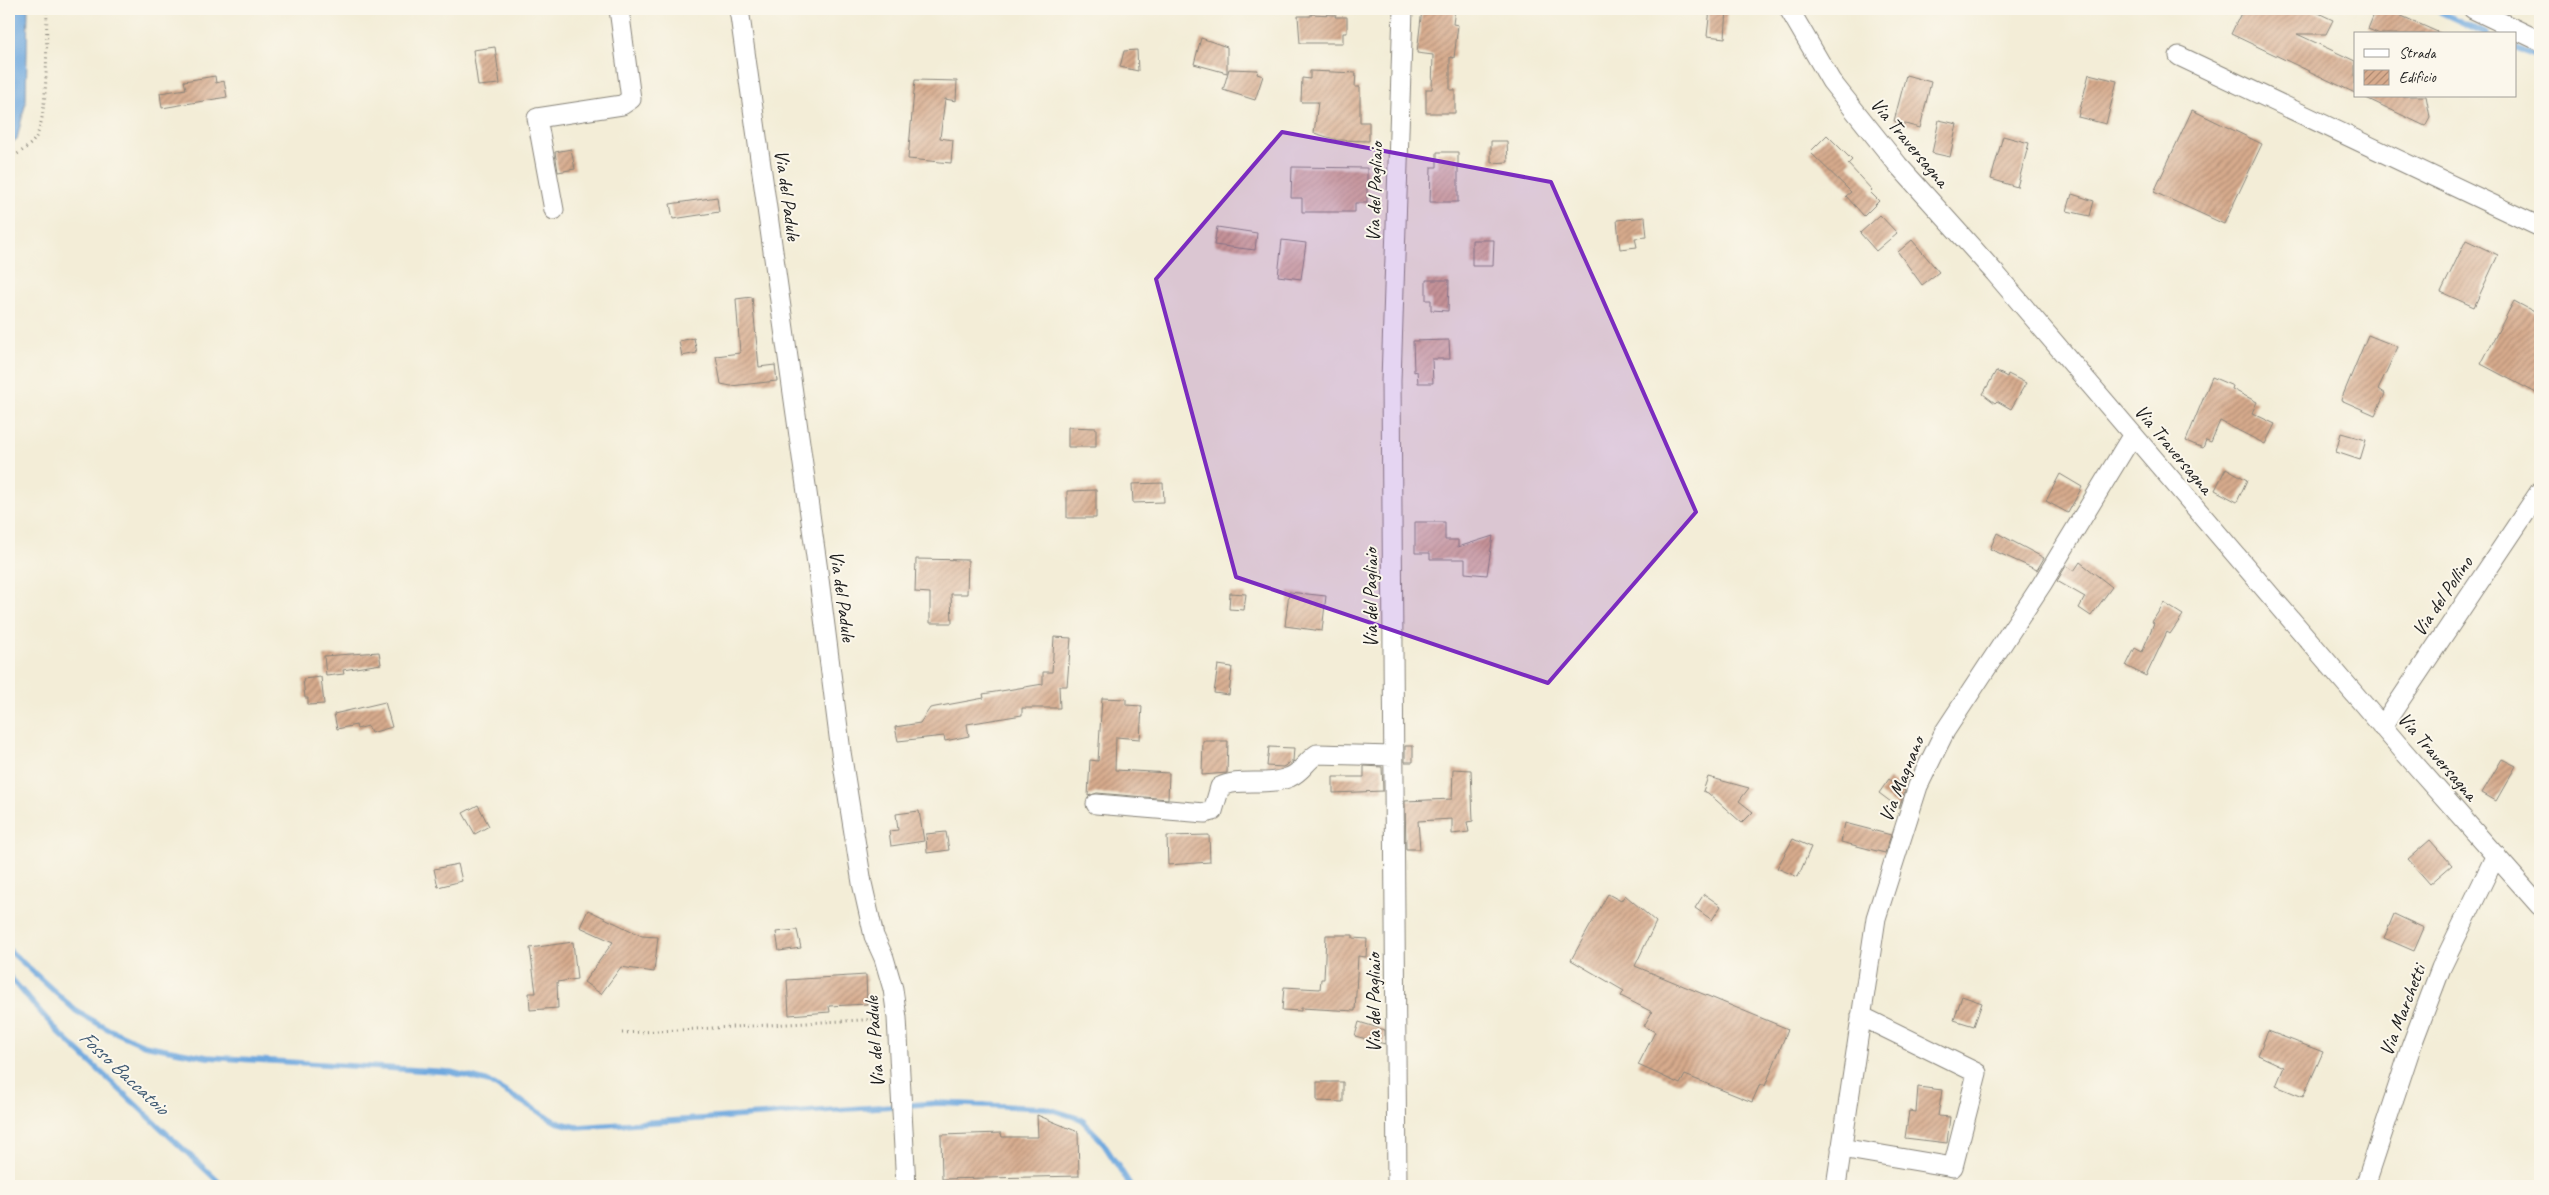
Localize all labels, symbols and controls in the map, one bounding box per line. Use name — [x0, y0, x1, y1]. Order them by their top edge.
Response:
legend — [2354, 32, 2516, 98]
text: Strada — [2399, 44, 2436, 63]
text: Edificio — [2399, 68, 2437, 87]
street label: Via Traversagna — [1865, 92, 1956, 194]
street label: Via del Pagliaio — [1360, 140, 1389, 242]
street label: Via del Padule — [769, 148, 806, 244]
street label: Via Traversagna — [2129, 399, 2220, 501]
street label: Via del Pagliaio — [1358, 546, 1383, 648]
street label: Via del Padule — [824, 549, 861, 645]
street label: Via del Pollino — [2407, 551, 2479, 641]
street label: Via Traversagna — [2392, 707, 2484, 807]
street label: Via Magnano — [1873, 731, 1931, 826]
street label: Via del Pagliaio — [1361, 951, 1386, 1053]
street label: Via Marchetti — [2374, 959, 2432, 1059]
street label: Via del Padule — [859, 994, 890, 1088]
water label: Fosso Baccatoio — [74, 1024, 176, 1122]

